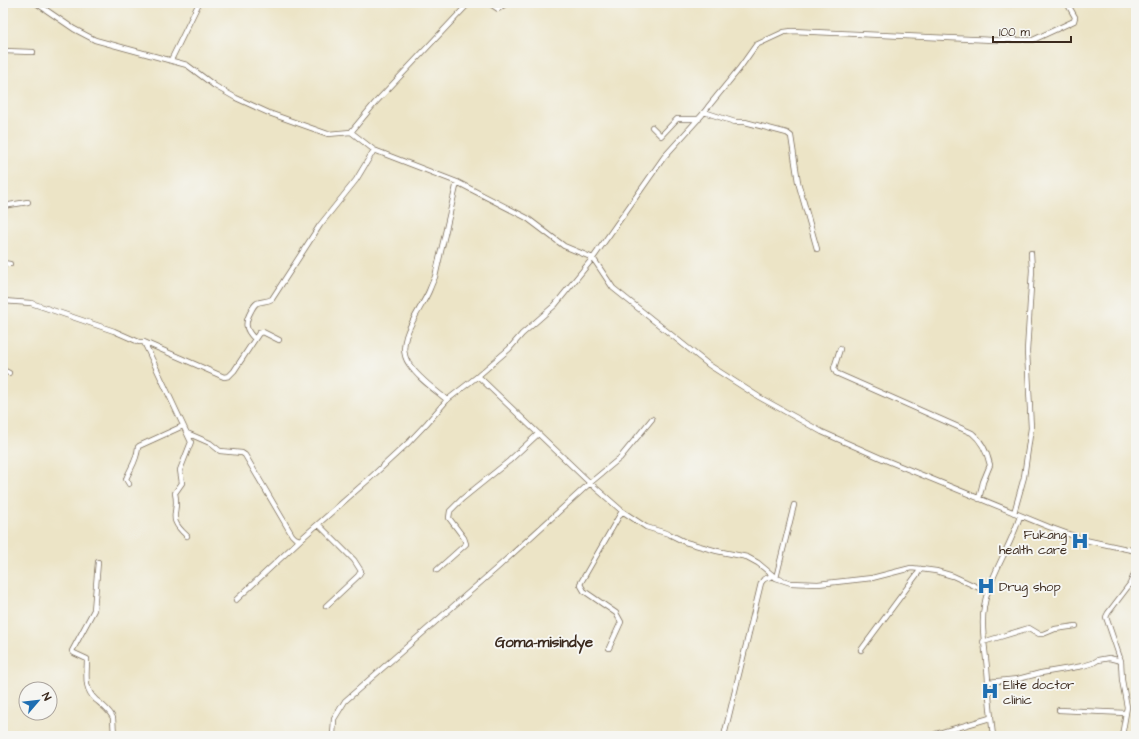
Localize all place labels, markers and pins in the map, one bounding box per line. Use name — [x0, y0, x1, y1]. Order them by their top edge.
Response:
place label: Fukang health care — [999, 526, 1067, 559]
hospital icon: Fukang health care — [1070, 531, 1090, 551]
hospital icon: Drug shop — [976, 576, 996, 596]
place label: Drug shop — [999, 578, 1061, 597]
place label: Elite doctor clinic — [1003, 676, 1074, 709]
hospital icon: Elite doctor clinic — [980, 681, 1000, 701]

